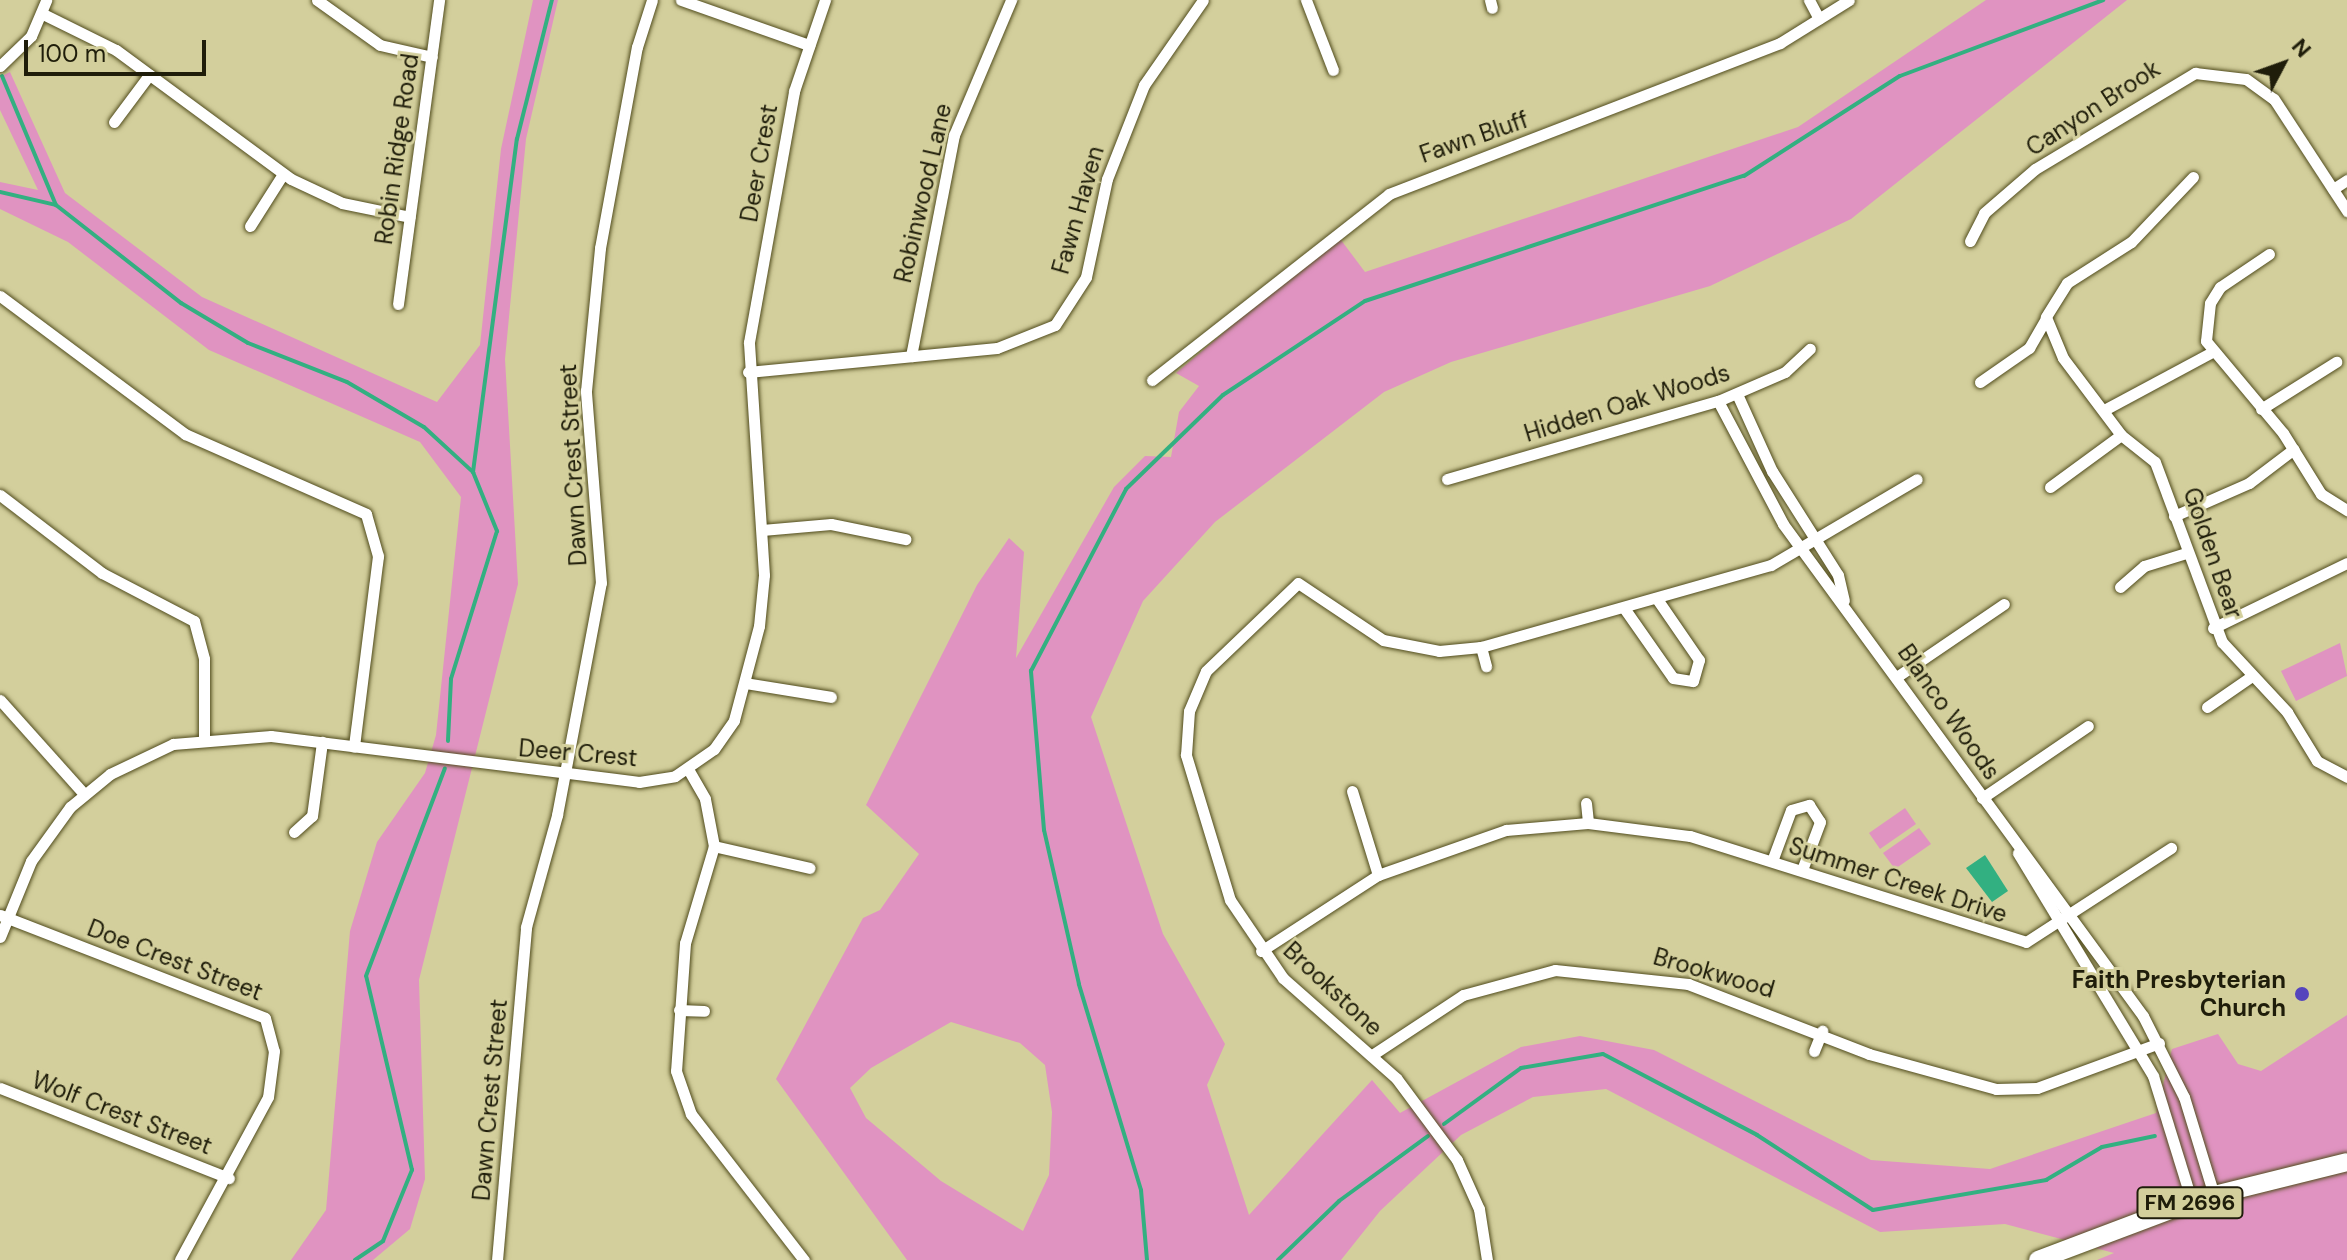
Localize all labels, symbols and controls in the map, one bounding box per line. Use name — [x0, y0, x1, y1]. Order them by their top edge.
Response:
scale bar — [28, 24, 210, 74]
north arrow — [2243, 24, 2323, 104]
text: N — [2285, 32, 2318, 63]
text: 100 m — [38, 38, 106, 69]
street label: Robin Ridge Road — [369, 52, 425, 246]
street label: Canyon Brook — [2021, 54, 2165, 162]
street label: Robinwood Lane — [888, 101, 958, 285]
street label: Deer Crest — [734, 102, 784, 224]
street label: Fawn Bluff — [1416, 105, 1532, 169]
street label: Fawn Haven — [1046, 143, 1110, 277]
street label: Hidden Oak Woods — [1521, 358, 1733, 448]
street label: Dawn Crest Street — [553, 363, 593, 567]
street label: Golden Bear — [2177, 484, 2249, 622]
street label: Blanco Woods — [1892, 639, 2006, 785]
street label: Deer Crest — [517, 733, 639, 773]
street label: Summer Creek Drive — [1785, 831, 2011, 929]
street label: Doe Crest Street — [83, 913, 267, 1007]
street label: Brookstone — [1277, 936, 1389, 1042]
street label: Brookwood — [1650, 942, 1778, 1004]
place label: Faith Presbyterian Church — [2072, 966, 2286, 1022]
marker: Faith Presbyterian Church — [2293, 985, 2311, 1003]
street label: Dawn Crest Street — [467, 998, 513, 1202]
street label: Wolf Crest Street — [28, 1065, 216, 1161]
road number: FM 2696 — [2136, 1185, 2244, 1221]

